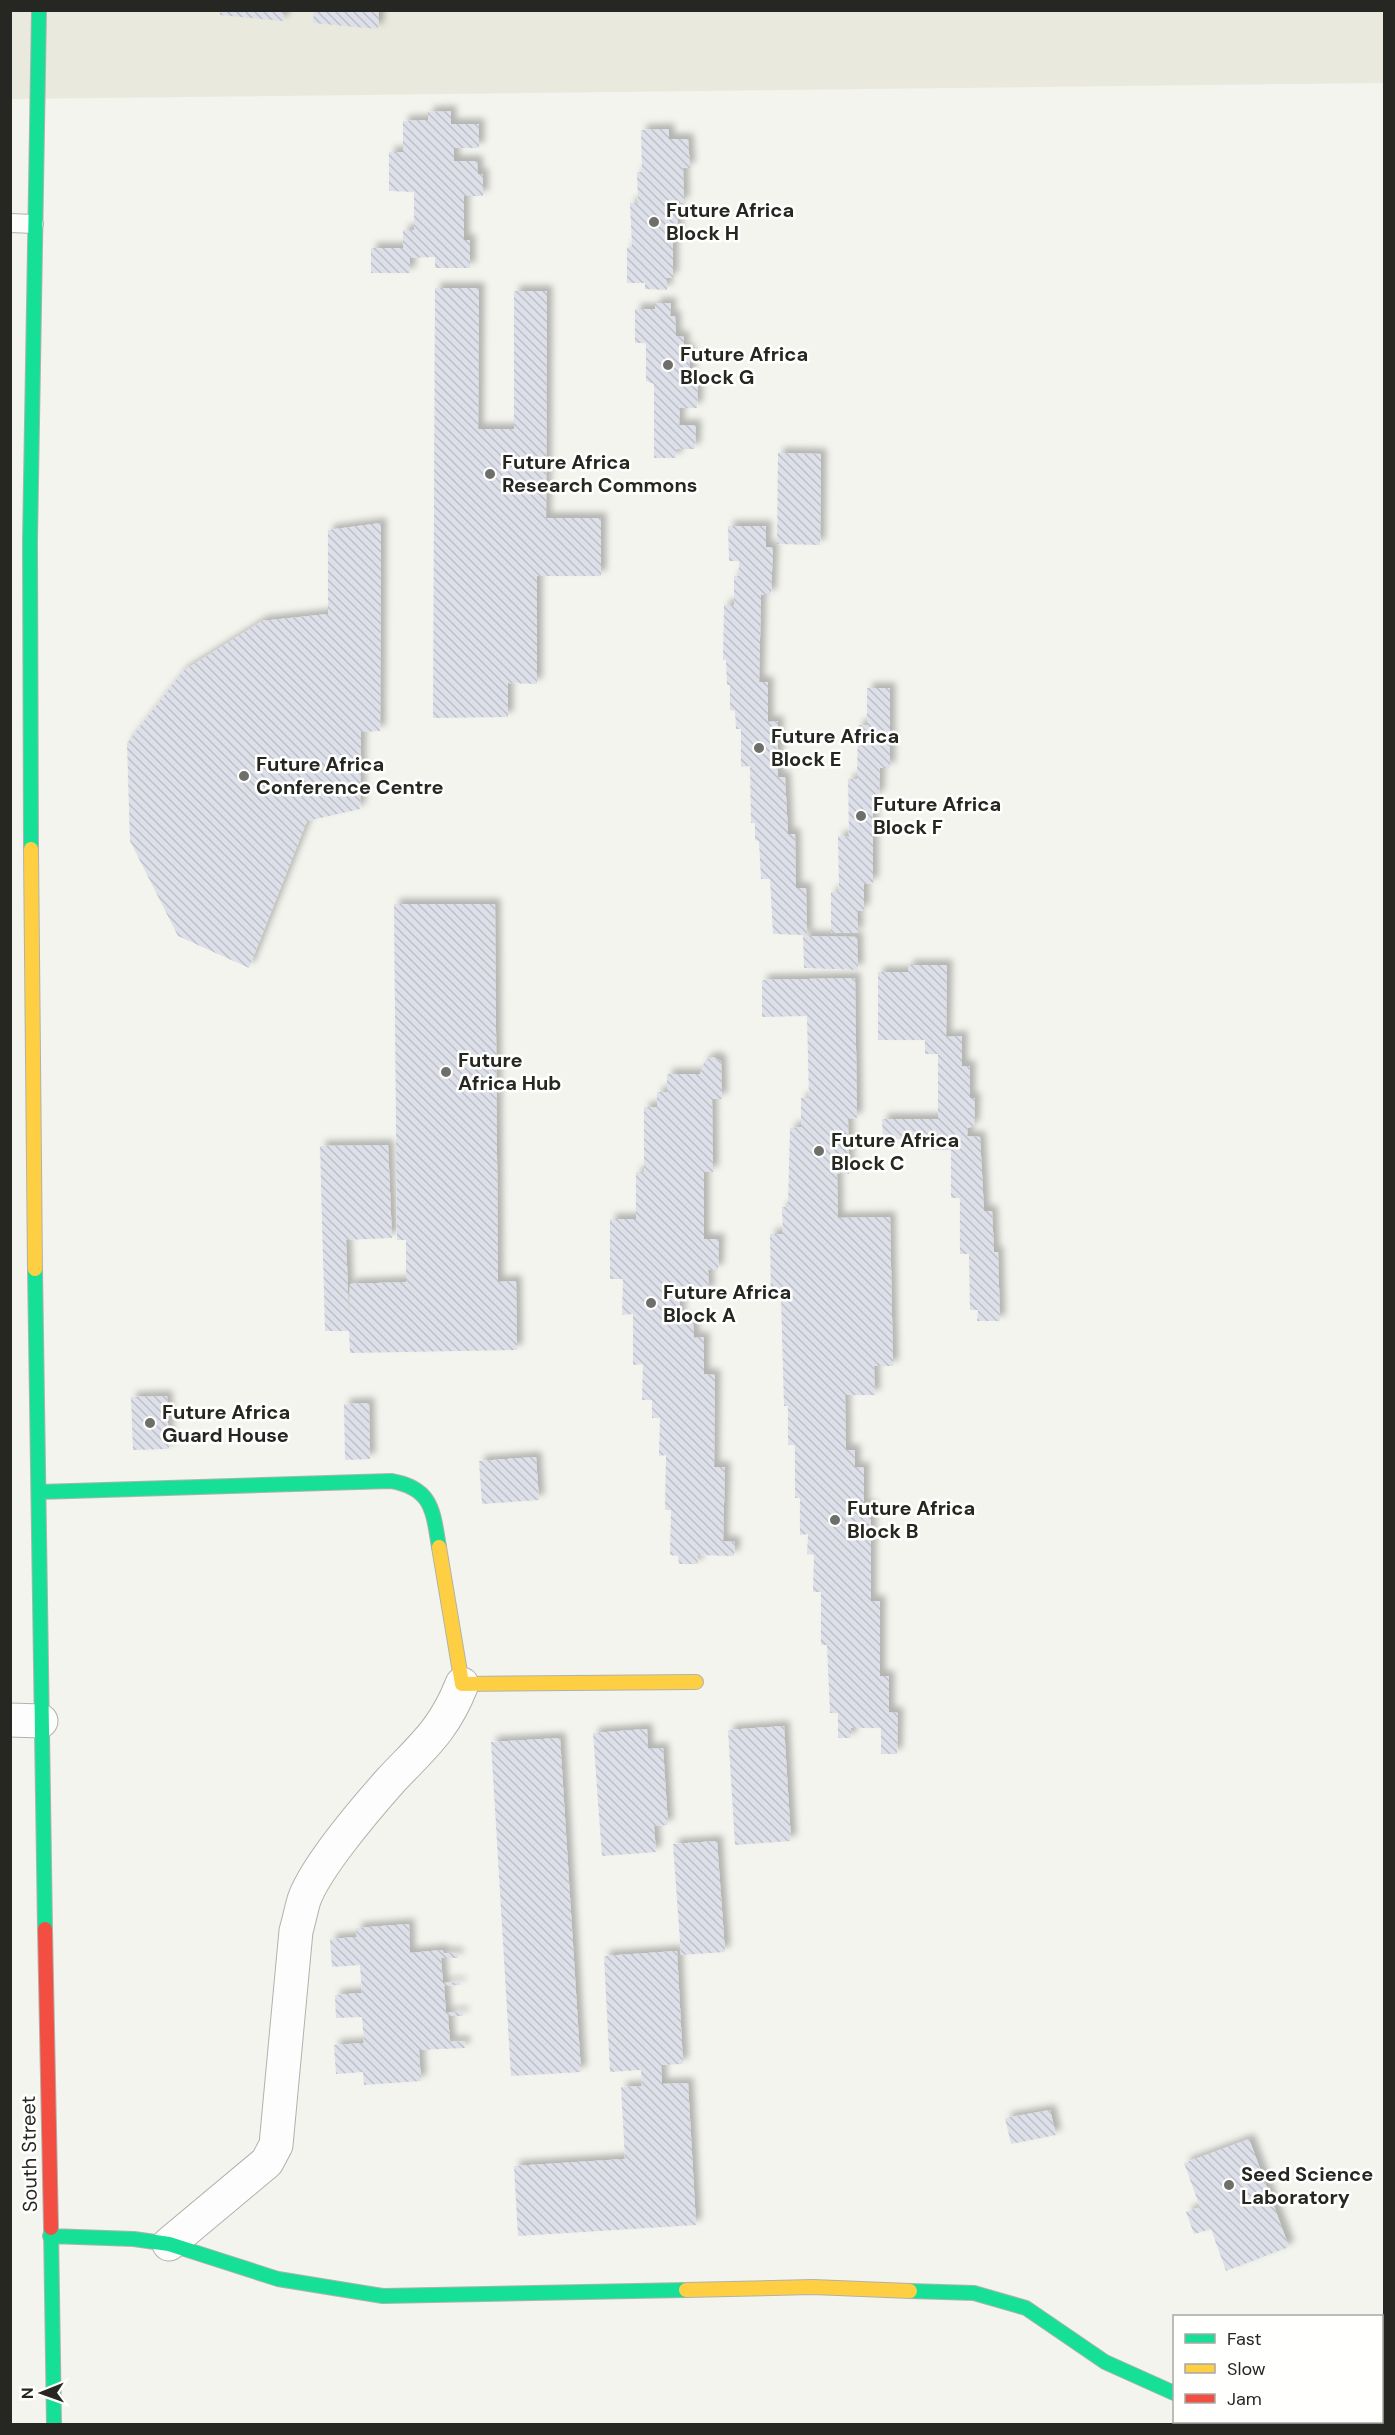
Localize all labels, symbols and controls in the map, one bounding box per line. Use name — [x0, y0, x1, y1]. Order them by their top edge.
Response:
place label: Future Africa Block H — [666, 197, 794, 246]
marker: Future Africa Block H — [647, 215, 661, 229]
place label: Future Africa Block G — [680, 341, 808, 390]
marker: Future Africa Block G — [661, 358, 675, 372]
place label: Future Africa Research Commons — [502, 449, 697, 498]
marker: Future Africa Research Commons — [483, 467, 497, 481]
place label: Future Africa Block E — [771, 723, 899, 772]
marker: Future Africa Block E — [752, 741, 766, 755]
place label: Future Africa Conference Centre — [256, 751, 444, 800]
marker: Future Africa Conference Centre — [237, 769, 251, 783]
place label: Future Africa Block F — [873, 791, 1001, 840]
marker: Future Africa Block F — [854, 809, 868, 823]
place label: Future Africa Hub — [458, 1047, 561, 1096]
marker: Future Africa Hub — [439, 1065, 453, 1079]
place label: Future Africa Block C — [831, 1127, 959, 1176]
marker: Future Africa Block C — [812, 1144, 826, 1158]
place label: Future Africa Block A — [663, 1279, 791, 1328]
marker: Future Africa Block A — [644, 1296, 658, 1310]
place label: Future Africa Guard House — [162, 1399, 290, 1448]
marker: Future Africa Guard House — [143, 1416, 157, 1430]
place label: Future Africa Block B — [847, 1495, 975, 1544]
marker: Future Africa Block B — [828, 1513, 842, 1527]
street label: South Street — [15, 2095, 43, 2212]
place label: Seed Science Laboratory — [1241, 2161, 1373, 2210]
marker: Seed Science Laboratory — [1222, 2178, 1236, 2192]
legend — [1173, 2315, 1383, 2423]
text: Fast — [1227, 2327, 1262, 2351]
text: Slow — [1227, 2357, 1266, 2381]
north arrow — [12, 2363, 72, 2423]
text: N — [17, 2387, 38, 2399]
text: Jam — [1227, 2387, 1262, 2411]

